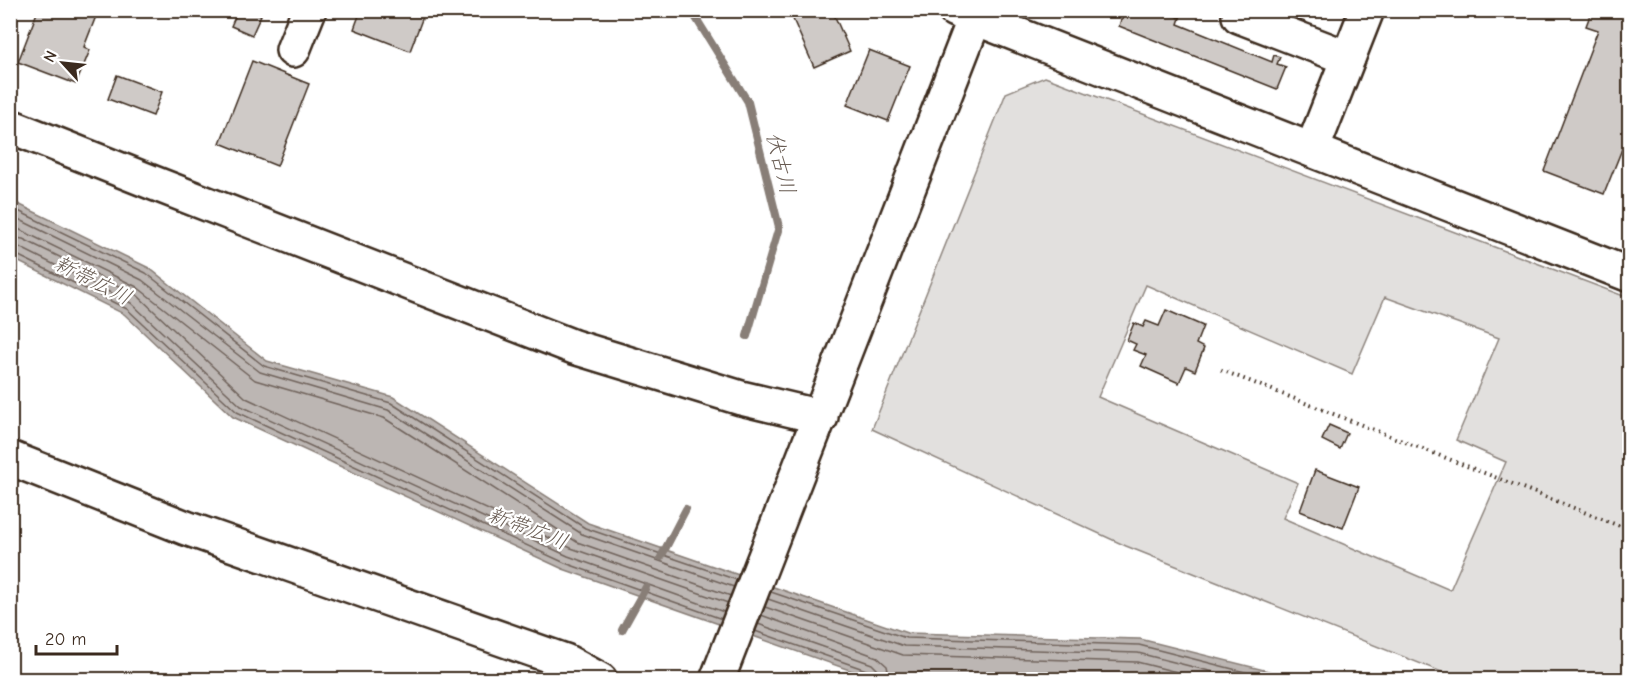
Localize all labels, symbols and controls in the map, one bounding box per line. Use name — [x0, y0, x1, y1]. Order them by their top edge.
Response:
north arrow — [33, 33, 93, 93]
text: N — [40, 48, 61, 65]
water label: 伏古川 — [762, 130, 800, 196]
water label: 新帯広川 — [50, 250, 136, 310]
water label: 新帯広川 — [484, 502, 572, 554]
scale bar — [36, 618, 117, 656]
text: 20 m — [45, 629, 86, 650]

